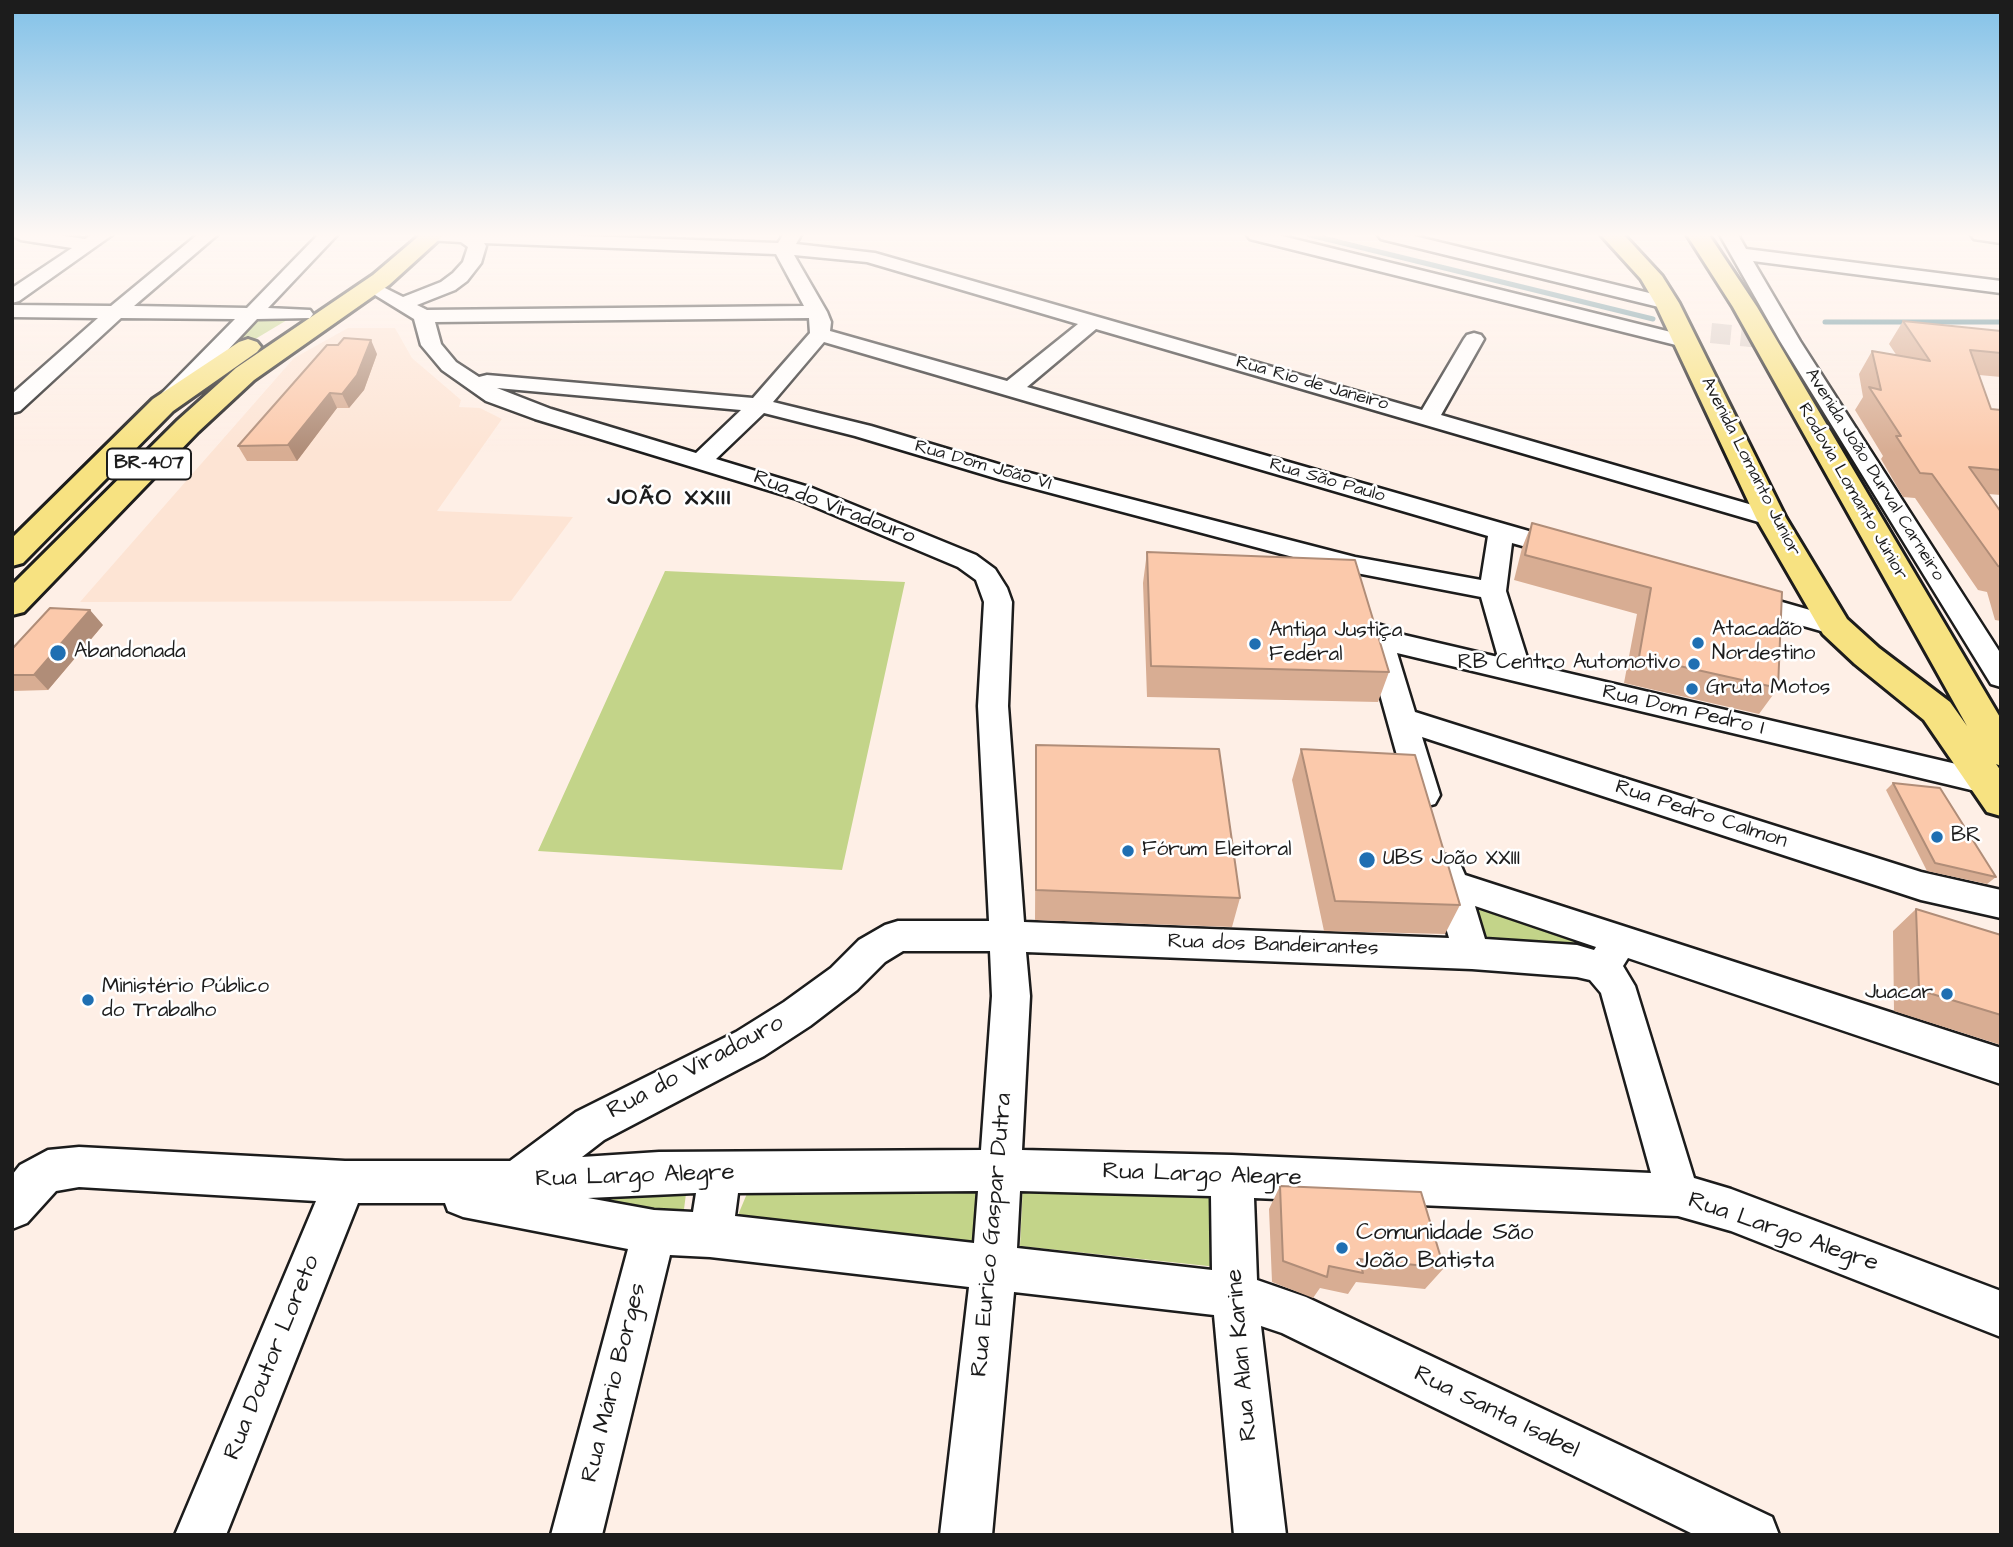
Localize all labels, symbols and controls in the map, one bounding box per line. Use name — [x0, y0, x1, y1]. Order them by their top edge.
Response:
street label: Rua Rio de Janeiro — [1233, 352, 1391, 416]
street label: Avenida João Durval Carneiro — [1799, 365, 1949, 585]
street label: Avenida Lomanto Junior — [1695, 374, 1805, 560]
street label: Rodovia Lomanto Júnior — [1793, 400, 1911, 584]
street label: Rua Dom João VI — [912, 436, 1054, 496]
road number: BR-407 — [107, 449, 191, 480]
street label: Rua São Paulo — [1267, 454, 1387, 508]
street label: Rua do Viradouro — [750, 466, 918, 550]
district label: JOÃO XXIII — [609, 485, 731, 513]
place label: Atacadão Nordestino — [1712, 618, 1815, 668]
place label: Antiga Justiça Federal — [1269, 619, 1403, 669]
marker: Atacadão Nordestino — [1690, 635, 1706, 651]
marker: Antiga Justiça Federal — [1247, 636, 1263, 652]
place label: Abandonada — [74, 640, 186, 666]
marker: Abandonada — [48, 643, 68, 663]
place label: RB Centro Automotivo — [1458, 651, 1680, 677]
marker: RB Centro Automotivo — [1686, 656, 1702, 672]
place label: Gruta Motos — [1706, 676, 1830, 702]
street label: Rua Dom Pedro I — [1600, 680, 1766, 742]
marker: Gruta Motos — [1684, 681, 1700, 697]
street label: Rua Pedro Calmon — [1612, 775, 1790, 855]
place label: BR — [1951, 824, 1981, 850]
marker: BR — [1929, 829, 1945, 845]
place label: Fórum Eleitoral — [1142, 838, 1292, 864]
marker: Fórum Eleitoral — [1120, 843, 1136, 859]
place label: UBS João XXIII — [1383, 847, 1520, 873]
marker: UBS João XXIII — [1357, 850, 1377, 870]
street label: Rua dos Bandeirantes — [1167, 930, 1379, 962]
place label: Ministério Público do Trabalho — [102, 975, 269, 1025]
place label: Juacar — [1865, 981, 1933, 1007]
marker: Juacar — [1939, 986, 1955, 1002]
marker: Ministério Público do Trabalho — [80, 992, 96, 1008]
street label: Rua do Viradouro — [603, 1009, 789, 1127]
street label: Rua Eurico Gaspar Dutra — [966, 1092, 1020, 1378]
street label: Rua Largo Alegre — [1102, 1158, 1302, 1194]
street label: Rua Largo Alegre — [535, 1159, 735, 1195]
street label: Rua Largo Alegre — [1684, 1187, 1882, 1279]
place label: Comunidade São João Batista — [1356, 1220, 1534, 1276]
marker: Comunidade São João Batista — [1334, 1240, 1350, 1256]
street label: Rua Doutor Loreto — [219, 1252, 327, 1464]
street label: Rua Alan Karine — [1221, 1268, 1265, 1442]
street label: Rua Mário Borges — [576, 1280, 654, 1486]
street label: Rua Santa Isabel — [1409, 1361, 1583, 1465]

